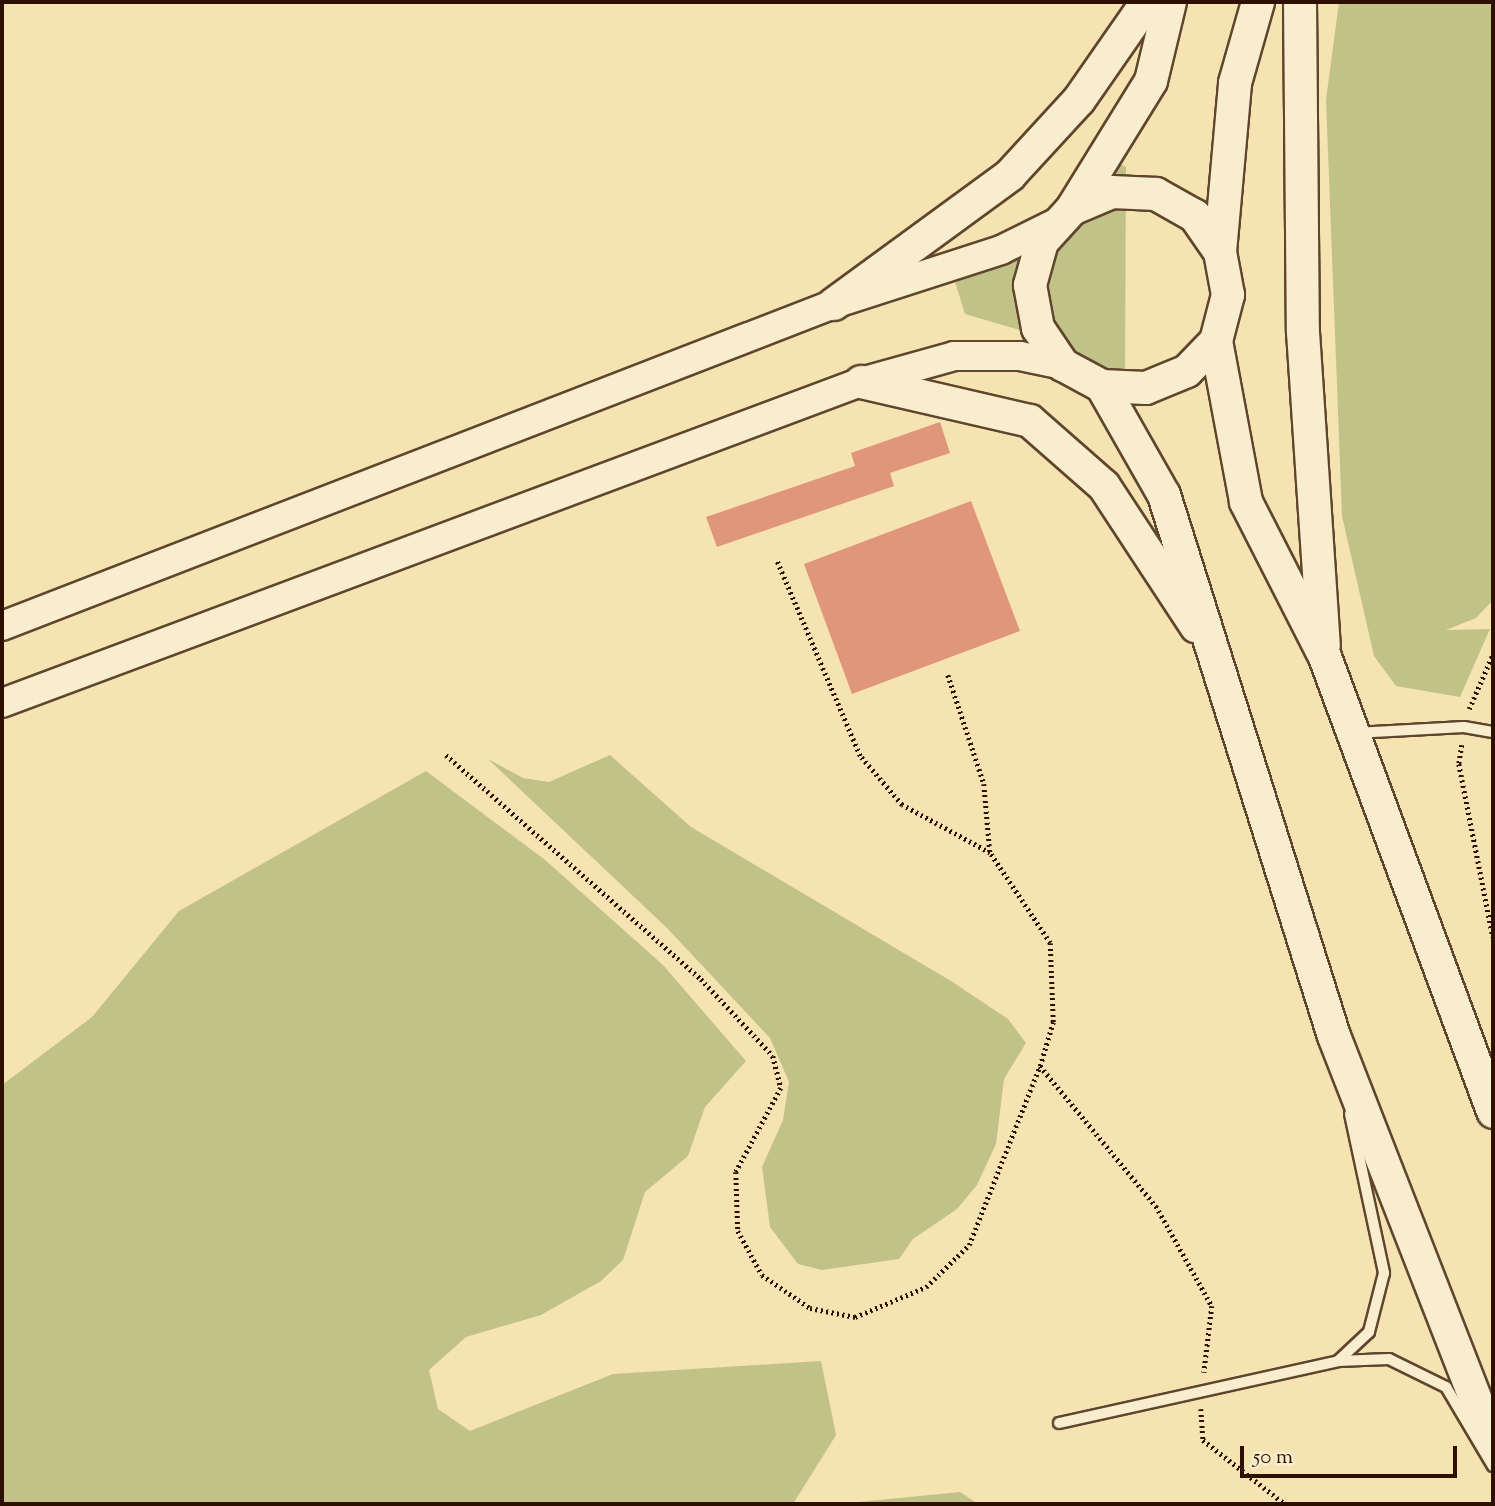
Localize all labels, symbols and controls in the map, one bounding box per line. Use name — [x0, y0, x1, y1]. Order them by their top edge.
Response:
scale bar — [1243, 1432, 1460, 1476]
text: 50 m — [1253, 1443, 1293, 1473]

